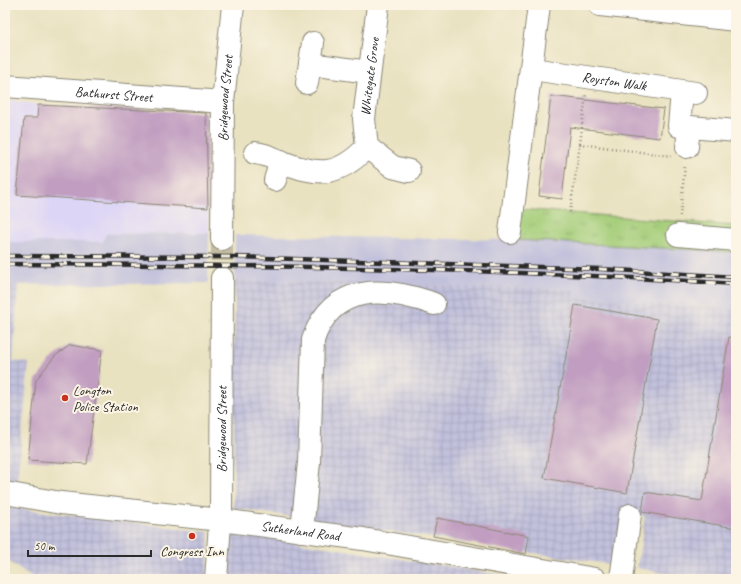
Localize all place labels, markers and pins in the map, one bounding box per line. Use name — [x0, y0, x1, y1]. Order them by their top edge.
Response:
place label: Longton Police Station — [73, 382, 139, 415]
marker: Longton Police Station — [60, 393, 70, 403]
marker: Congress Inn — [187, 531, 197, 541]
place label: Congress Inn — [160, 543, 224, 560]

